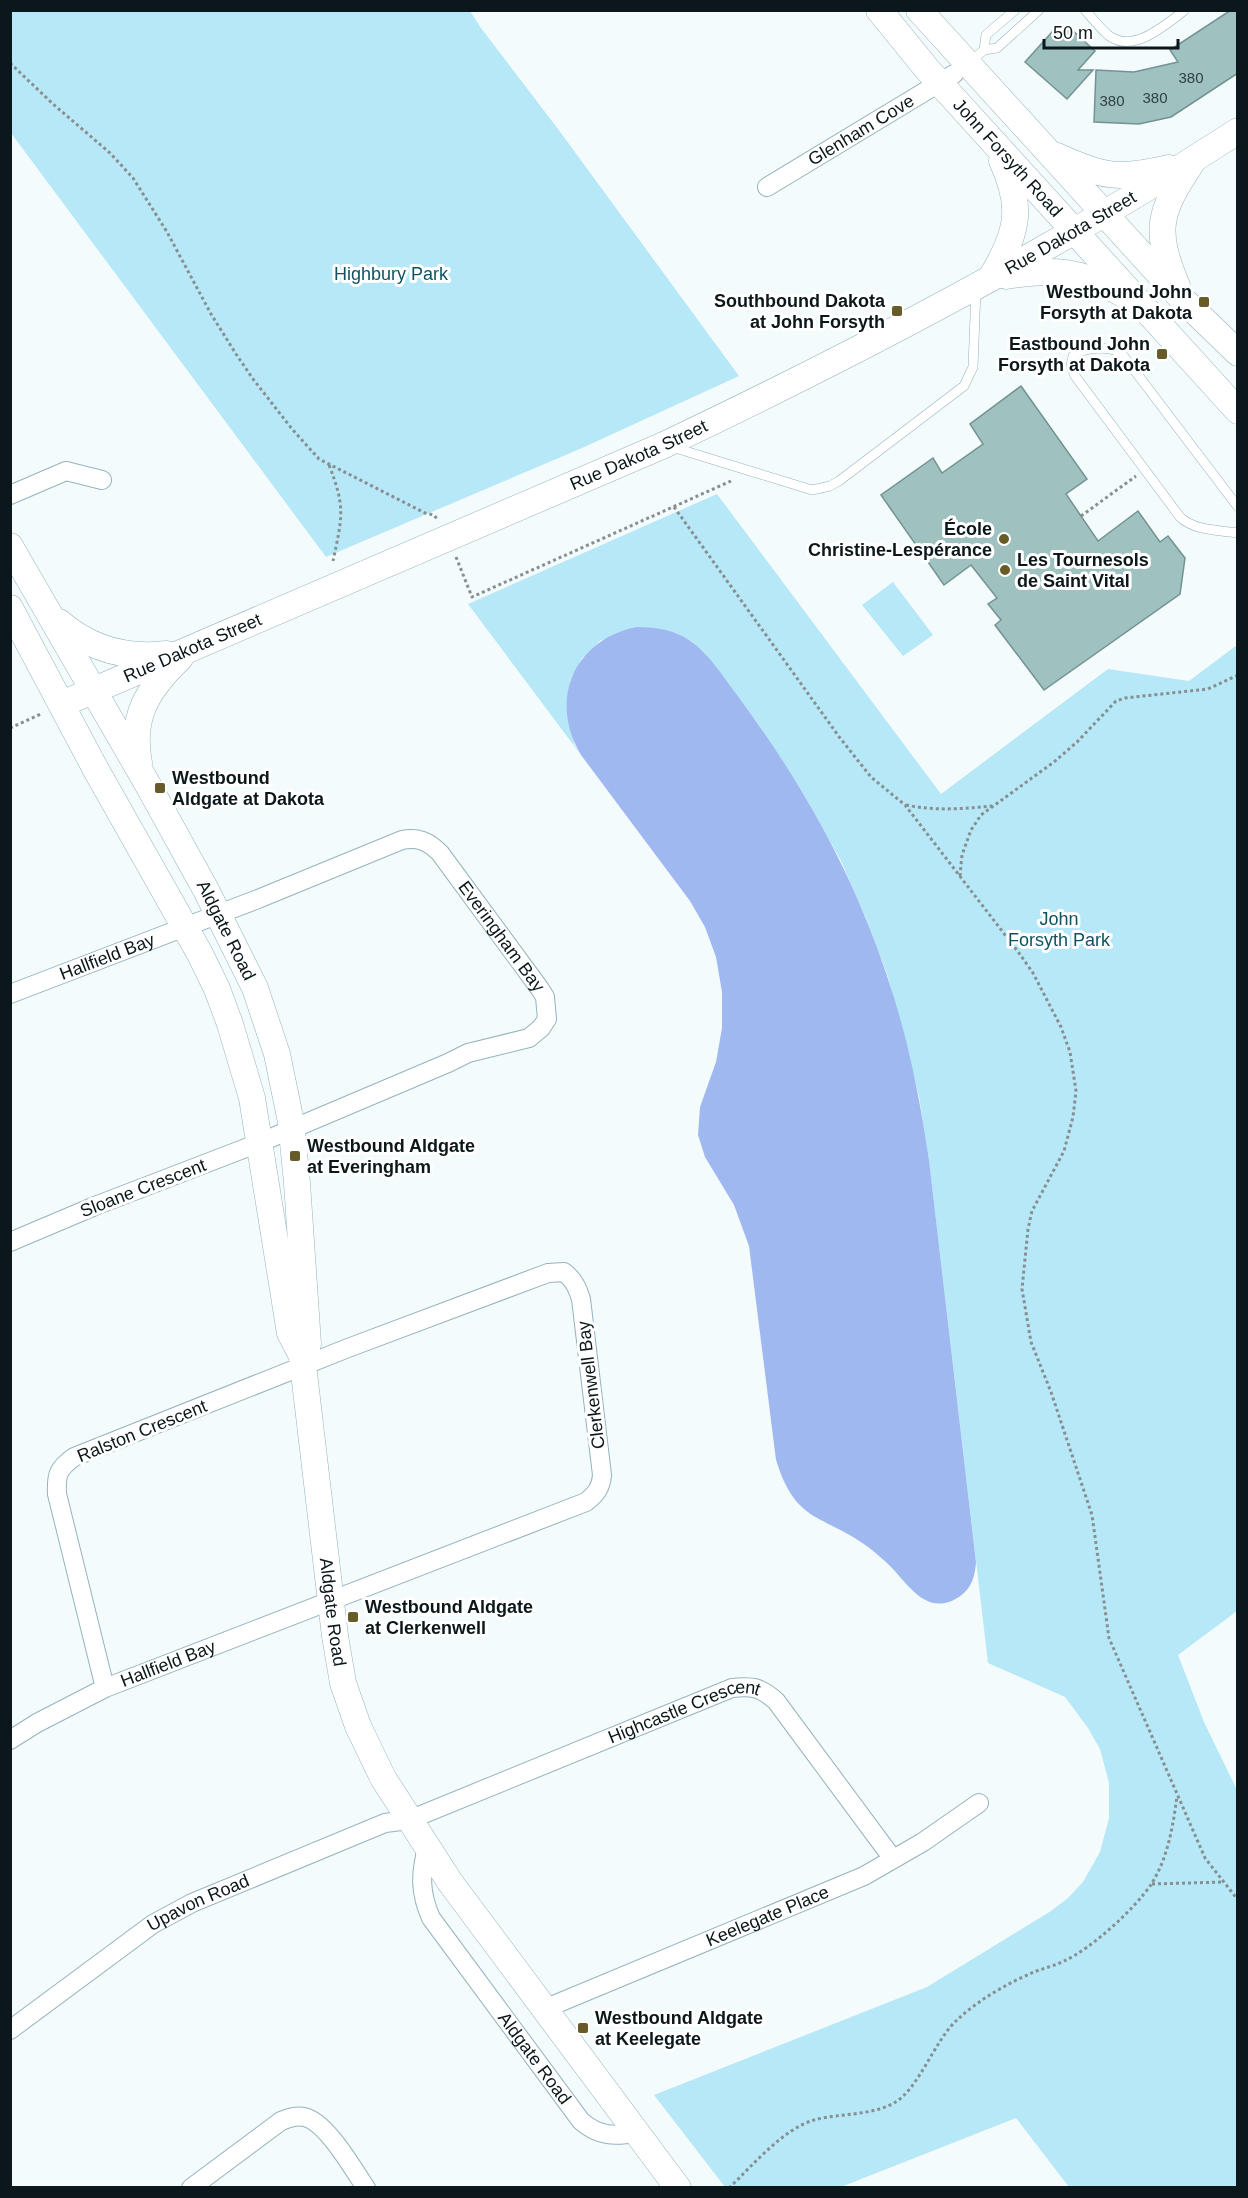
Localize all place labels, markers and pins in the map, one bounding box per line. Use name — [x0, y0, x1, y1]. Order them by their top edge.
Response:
place label: Westbound John Forsyth at Dakota — [1040, 282, 1193, 323]
place label: Southbound Dakota at John Forsyth — [714, 291, 886, 332]
marker: Westbound John Forsyth at Dakota — [1197, 295, 1211, 309]
marker: Southbound Dakota at John Forsyth — [890, 304, 904, 318]
place label: Eastbound John Forsyth at Dakota — [998, 334, 1151, 375]
marker: Eastbound John Forsyth at Dakota — [1155, 347, 1169, 361]
place label: École Christine-Lespérance — [808, 518, 992, 560]
marker: École Christine-Lespérance — [997, 532, 1011, 546]
place label: Les Tournesols de Saint Vital — [1017, 550, 1149, 591]
marker: Les Tournesols de Saint Vital — [998, 563, 1012, 577]
place label: Westbound Aldgate at Dakota — [172, 768, 325, 809]
marker: Westbound Aldgate at Dakota — [153, 781, 167, 795]
place label: Westbound Aldgate at Everingham — [307, 1136, 475, 1177]
marker: Westbound Aldgate at Everingham — [288, 1149, 302, 1163]
place label: Westbound Aldgate at Clerkenwell — [365, 1597, 533, 1638]
marker: Westbound Aldgate at Clerkenwell — [346, 1610, 360, 1624]
place label: Westbound Aldgate at Keelegate — [595, 2008, 763, 2049]
marker: Westbound Aldgate at Keelegate — [576, 2021, 590, 2035]

